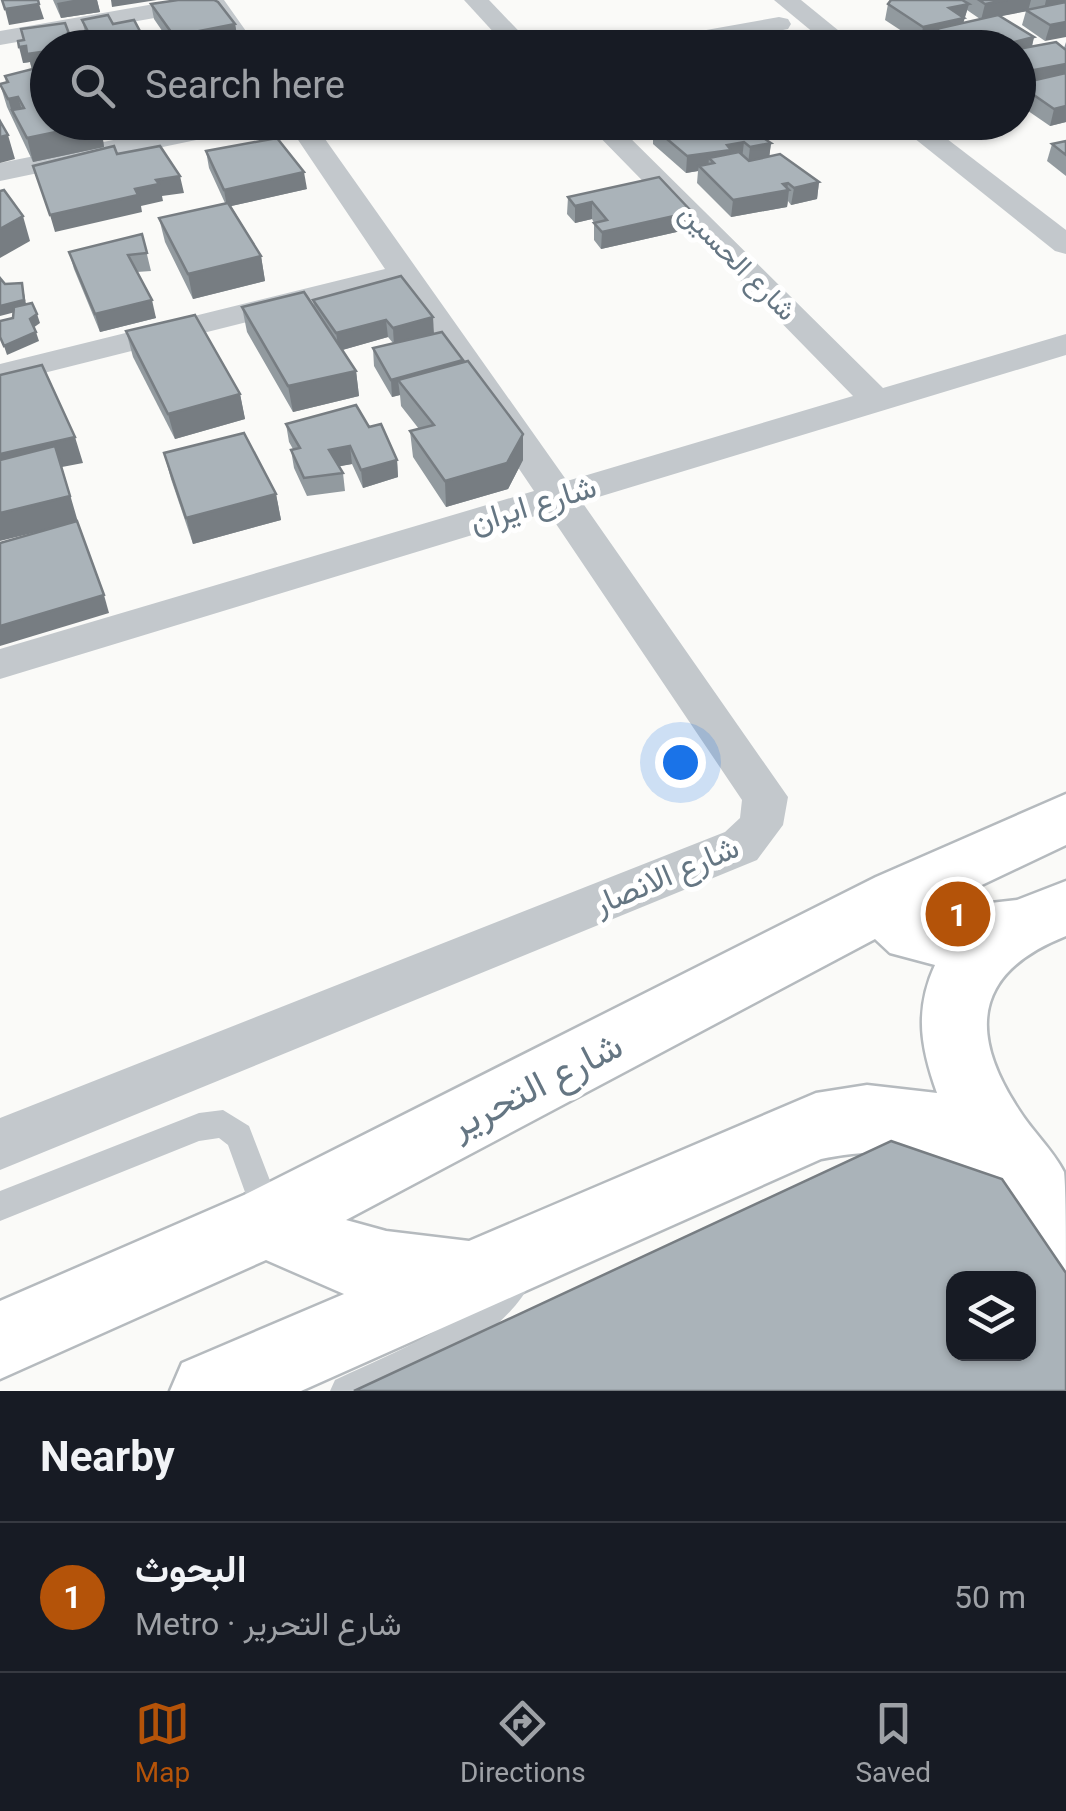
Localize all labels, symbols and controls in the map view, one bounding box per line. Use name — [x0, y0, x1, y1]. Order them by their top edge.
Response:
search box — [30, 30, 1036, 140]
icon: search — [65, 58, 120, 113]
text: Search here — [145, 63, 345, 107]
street label: شارع الحسين — [671, 197, 803, 329]
street label: شارع ايران — [465, 467, 602, 544]
your location — [655, 737, 706, 788]
street label: شارع الانصار — [587, 827, 745, 926]
pin: 1 — [926, 876, 990, 952]
street label: شارع التحرير — [442, 1023, 631, 1151]
map controls — [946, 1271, 1036, 1361]
button: layers — [946, 1271, 1036, 1361]
text: Nearby — [40, 1432, 175, 1481]
text: البحوث — [135, 1547, 247, 1591]
text: 1 — [63, 1578, 82, 1616]
text: 50 m — [954, 1578, 1026, 1616]
text: Metro · شارع التحرير — [135, 1605, 401, 1643]
tab: Map — [135, 1696, 190, 1789]
tab: Directions — [460, 1696, 586, 1789]
tab: Saved — [855, 1696, 931, 1789]

